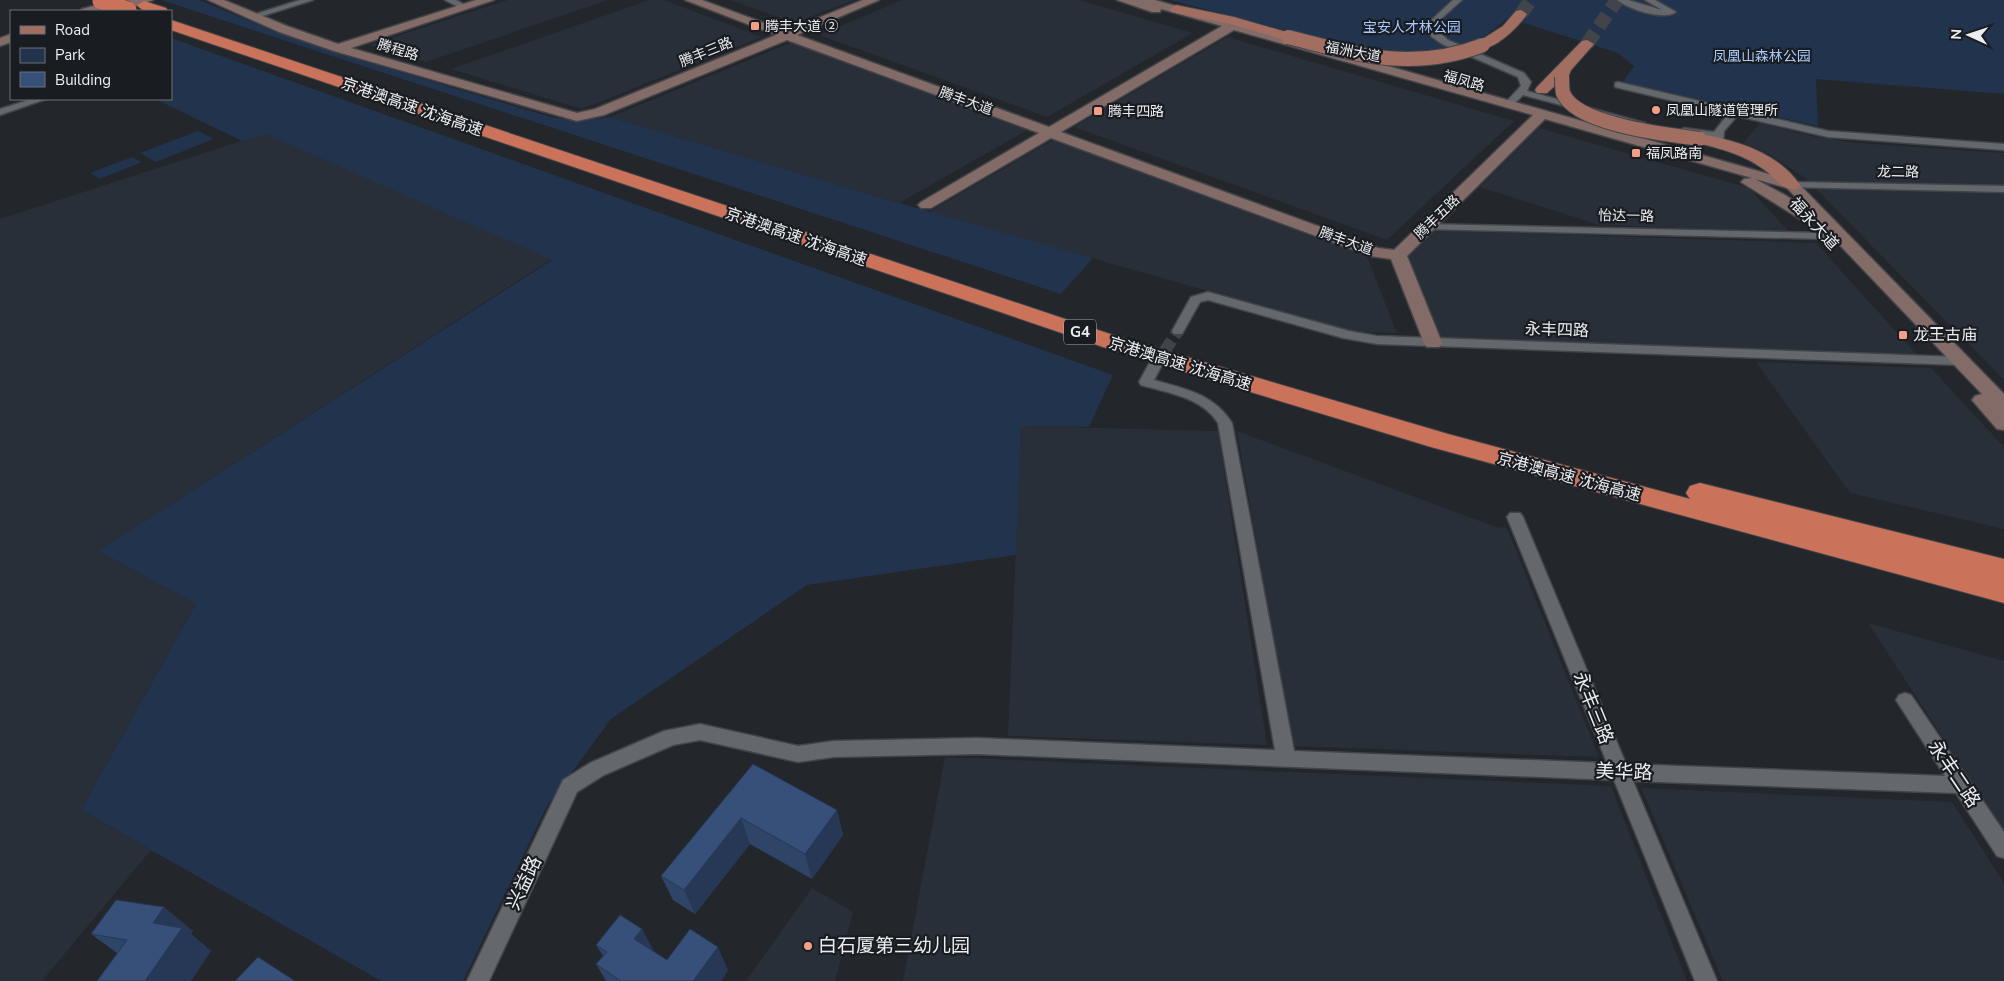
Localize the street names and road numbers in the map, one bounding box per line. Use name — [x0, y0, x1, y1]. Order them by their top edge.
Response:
street label: 腾丰三路 — [676, 33, 736, 71]
street label: 腾程路 — [375, 35, 421, 65]
street label: 福洲大道 — [1324, 37, 1382, 67]
street label: 福凤路 — [1441, 66, 1487, 96]
street label: 京港澳高速 沈海高速 — [338, 72, 486, 142]
street label: 腾丰大道 — [936, 82, 996, 120]
street label: 龙二路 — [1877, 162, 1919, 182]
street label: 腾丰五路 — [1410, 191, 1464, 243]
street label: 福永大道 — [1784, 193, 1844, 255]
street label: 京港澳高速 沈海高速 — [722, 202, 870, 272]
street label: 怡达一路 — [1598, 206, 1654, 226]
street label: 腾丰大道 — [1316, 222, 1376, 260]
street label: 永丰四路 — [1525, 318, 1589, 342]
road number: G4 — [1064, 320, 1096, 344]
street label: 京港澳高速 沈海高速 — [1106, 332, 1254, 396]
street label: 京港澳高速 沈海高速 — [1495, 447, 1643, 507]
street label: 永丰三路 — [1567, 668, 1619, 748]
street label: 永丰二路 — [1922, 735, 1986, 813]
street label: 美华路 — [1595, 758, 1653, 786]
street label: 兴益路 — [500, 852, 548, 914]

